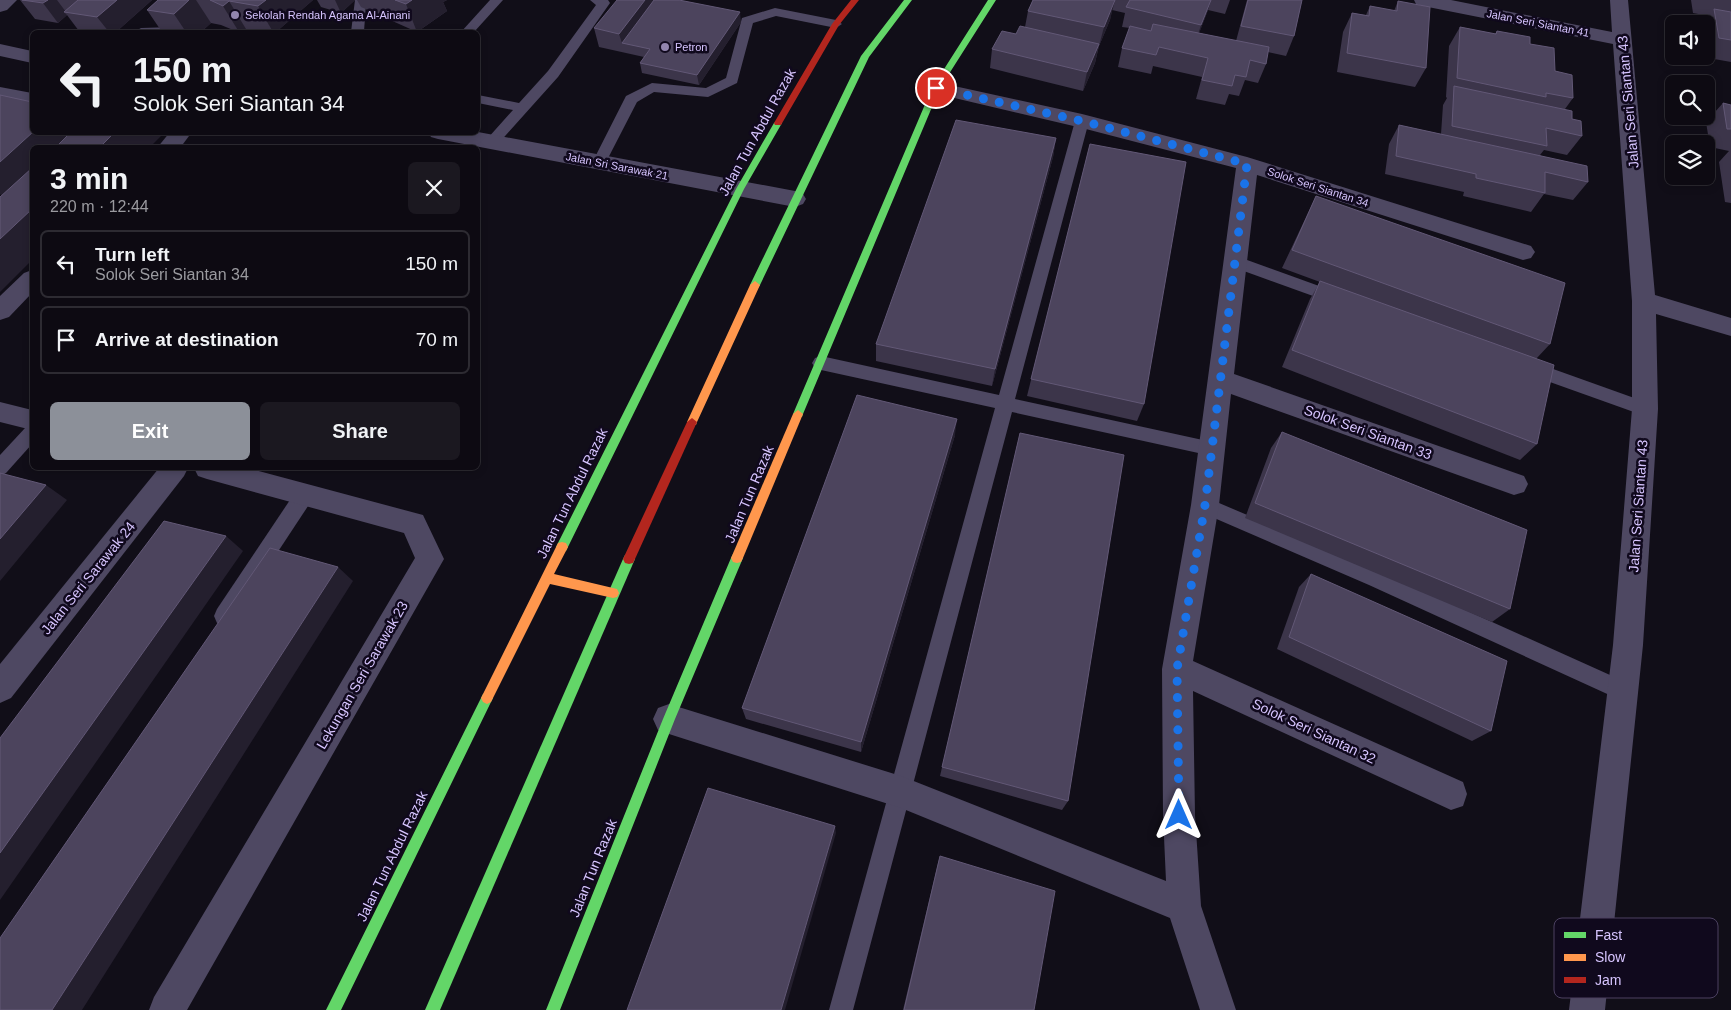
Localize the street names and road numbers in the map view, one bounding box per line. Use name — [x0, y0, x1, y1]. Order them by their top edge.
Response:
street label: Jalan Seri Siantan 41 — [1486, 7, 1590, 39]
street label: Jalan Seri Siantan 43 — [1614, 35, 1642, 169]
street label: Jalan Tun Abdul Razak — [715, 65, 799, 199]
street label: Jalan Sri Sarawak 21 — [565, 150, 669, 182]
street label: Solok Seri Siantan 34 — [1266, 165, 1370, 209]
street label: Solok Seri Siantan 33 — [1302, 401, 1434, 463]
street label: Jalan Tun Abdul Razak — [533, 424, 611, 561]
street label: Jalan Seri Siantan 43 — [1625, 439, 1651, 573]
street label: Jalan Tun Razak — [721, 442, 777, 545]
street label: Jalan Seri Sarawak 24 — [38, 518, 138, 637]
street label: Lekungan Seri Sarawak 23 — [313, 598, 411, 752]
street label: Solok Seri Siantan 32 — [1250, 695, 1379, 767]
street label: Jalan Tun Abdul Razak — [353, 787, 431, 924]
street label: Jalan Tun Razak — [566, 816, 620, 919]

